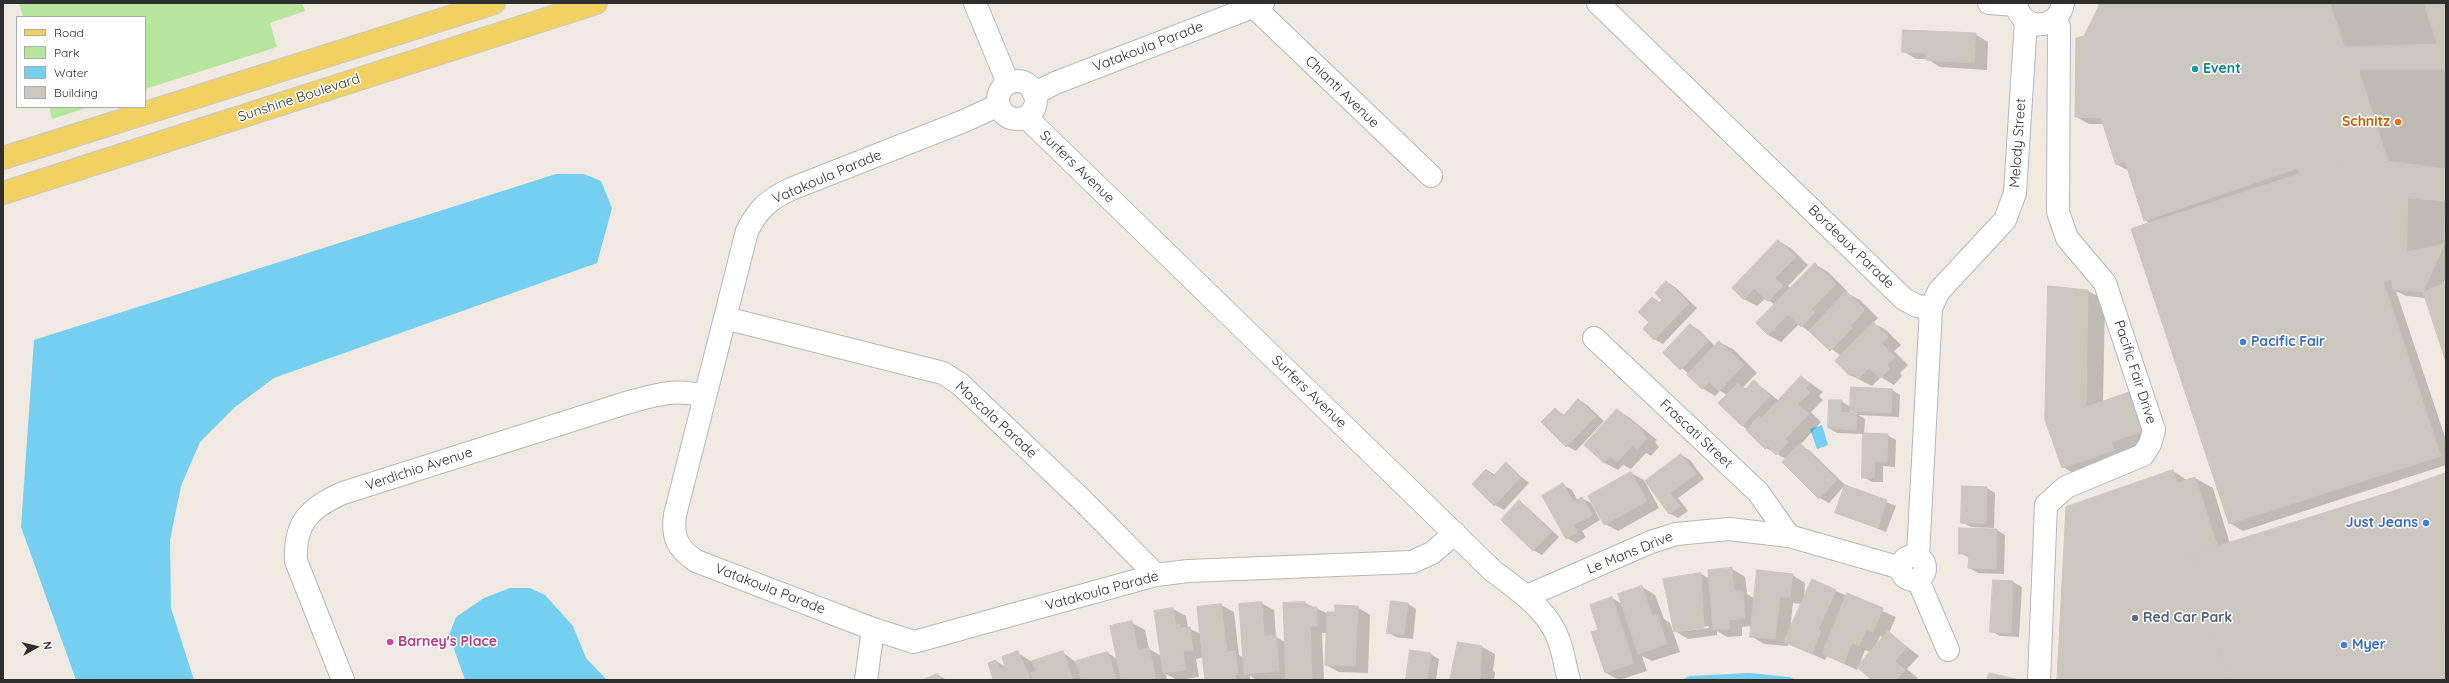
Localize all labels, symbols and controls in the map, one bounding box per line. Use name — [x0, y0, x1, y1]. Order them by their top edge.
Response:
legend — [16, 16, 146, 108]
street label: Vatakoula Parade — [1090, 18, 1206, 76]
text: Road — [54, 25, 84, 40]
text: Park — [54, 45, 79, 60]
street label: Chianti Avenue — [1302, 53, 1382, 131]
place label: Event — [2203, 61, 2241, 77]
marker: Event — [2190, 64, 2200, 74]
text: Water — [54, 65, 88, 80]
street label: Sunshine Boulevard — [236, 70, 362, 126]
text: Building — [54, 85, 98, 100]
street label: Melody Street — [2006, 98, 2030, 188]
place label: Schnitz — [2342, 114, 2390, 130]
marker: Schnitz — [2393, 117, 2403, 127]
street label: Surfers Avenue — [1036, 127, 1118, 207]
street label: Vatakoula Parade — [770, 146, 884, 208]
street label: Bordeaux Parade — [1805, 202, 1897, 292]
street label: Pacific Fair Drive — [2110, 318, 2160, 426]
place label: Pacific Fair — [2251, 334, 2325, 350]
marker: Pacific Fair — [2238, 337, 2248, 347]
street label: Surfers Avenue — [1268, 352, 1350, 432]
street label: Mascala Parade — [952, 378, 1040, 462]
street label: Frascati Street — [1656, 396, 1736, 472]
street label: Verdichio Avenue — [363, 444, 475, 494]
place label: Just Jeans — [2346, 515, 2418, 531]
marker: Just Jeans — [2421, 518, 2431, 528]
street label: Le Mans Drive — [1584, 528, 1676, 578]
street label: Vatakoula Parade — [712, 560, 828, 618]
street label: Vatakoula Parade — [1043, 568, 1161, 614]
place label: Red Car Park — [2143, 610, 2232, 626]
marker: Red Car Park — [2130, 613, 2140, 623]
north arrow — [16, 627, 56, 667]
place label: Barney's Place — [398, 634, 497, 650]
marker: Barney's Place — [385, 637, 395, 647]
place label: Myer — [2352, 637, 2386, 653]
text: N — [40, 640, 55, 650]
marker: Myer — [2339, 640, 2349, 650]

